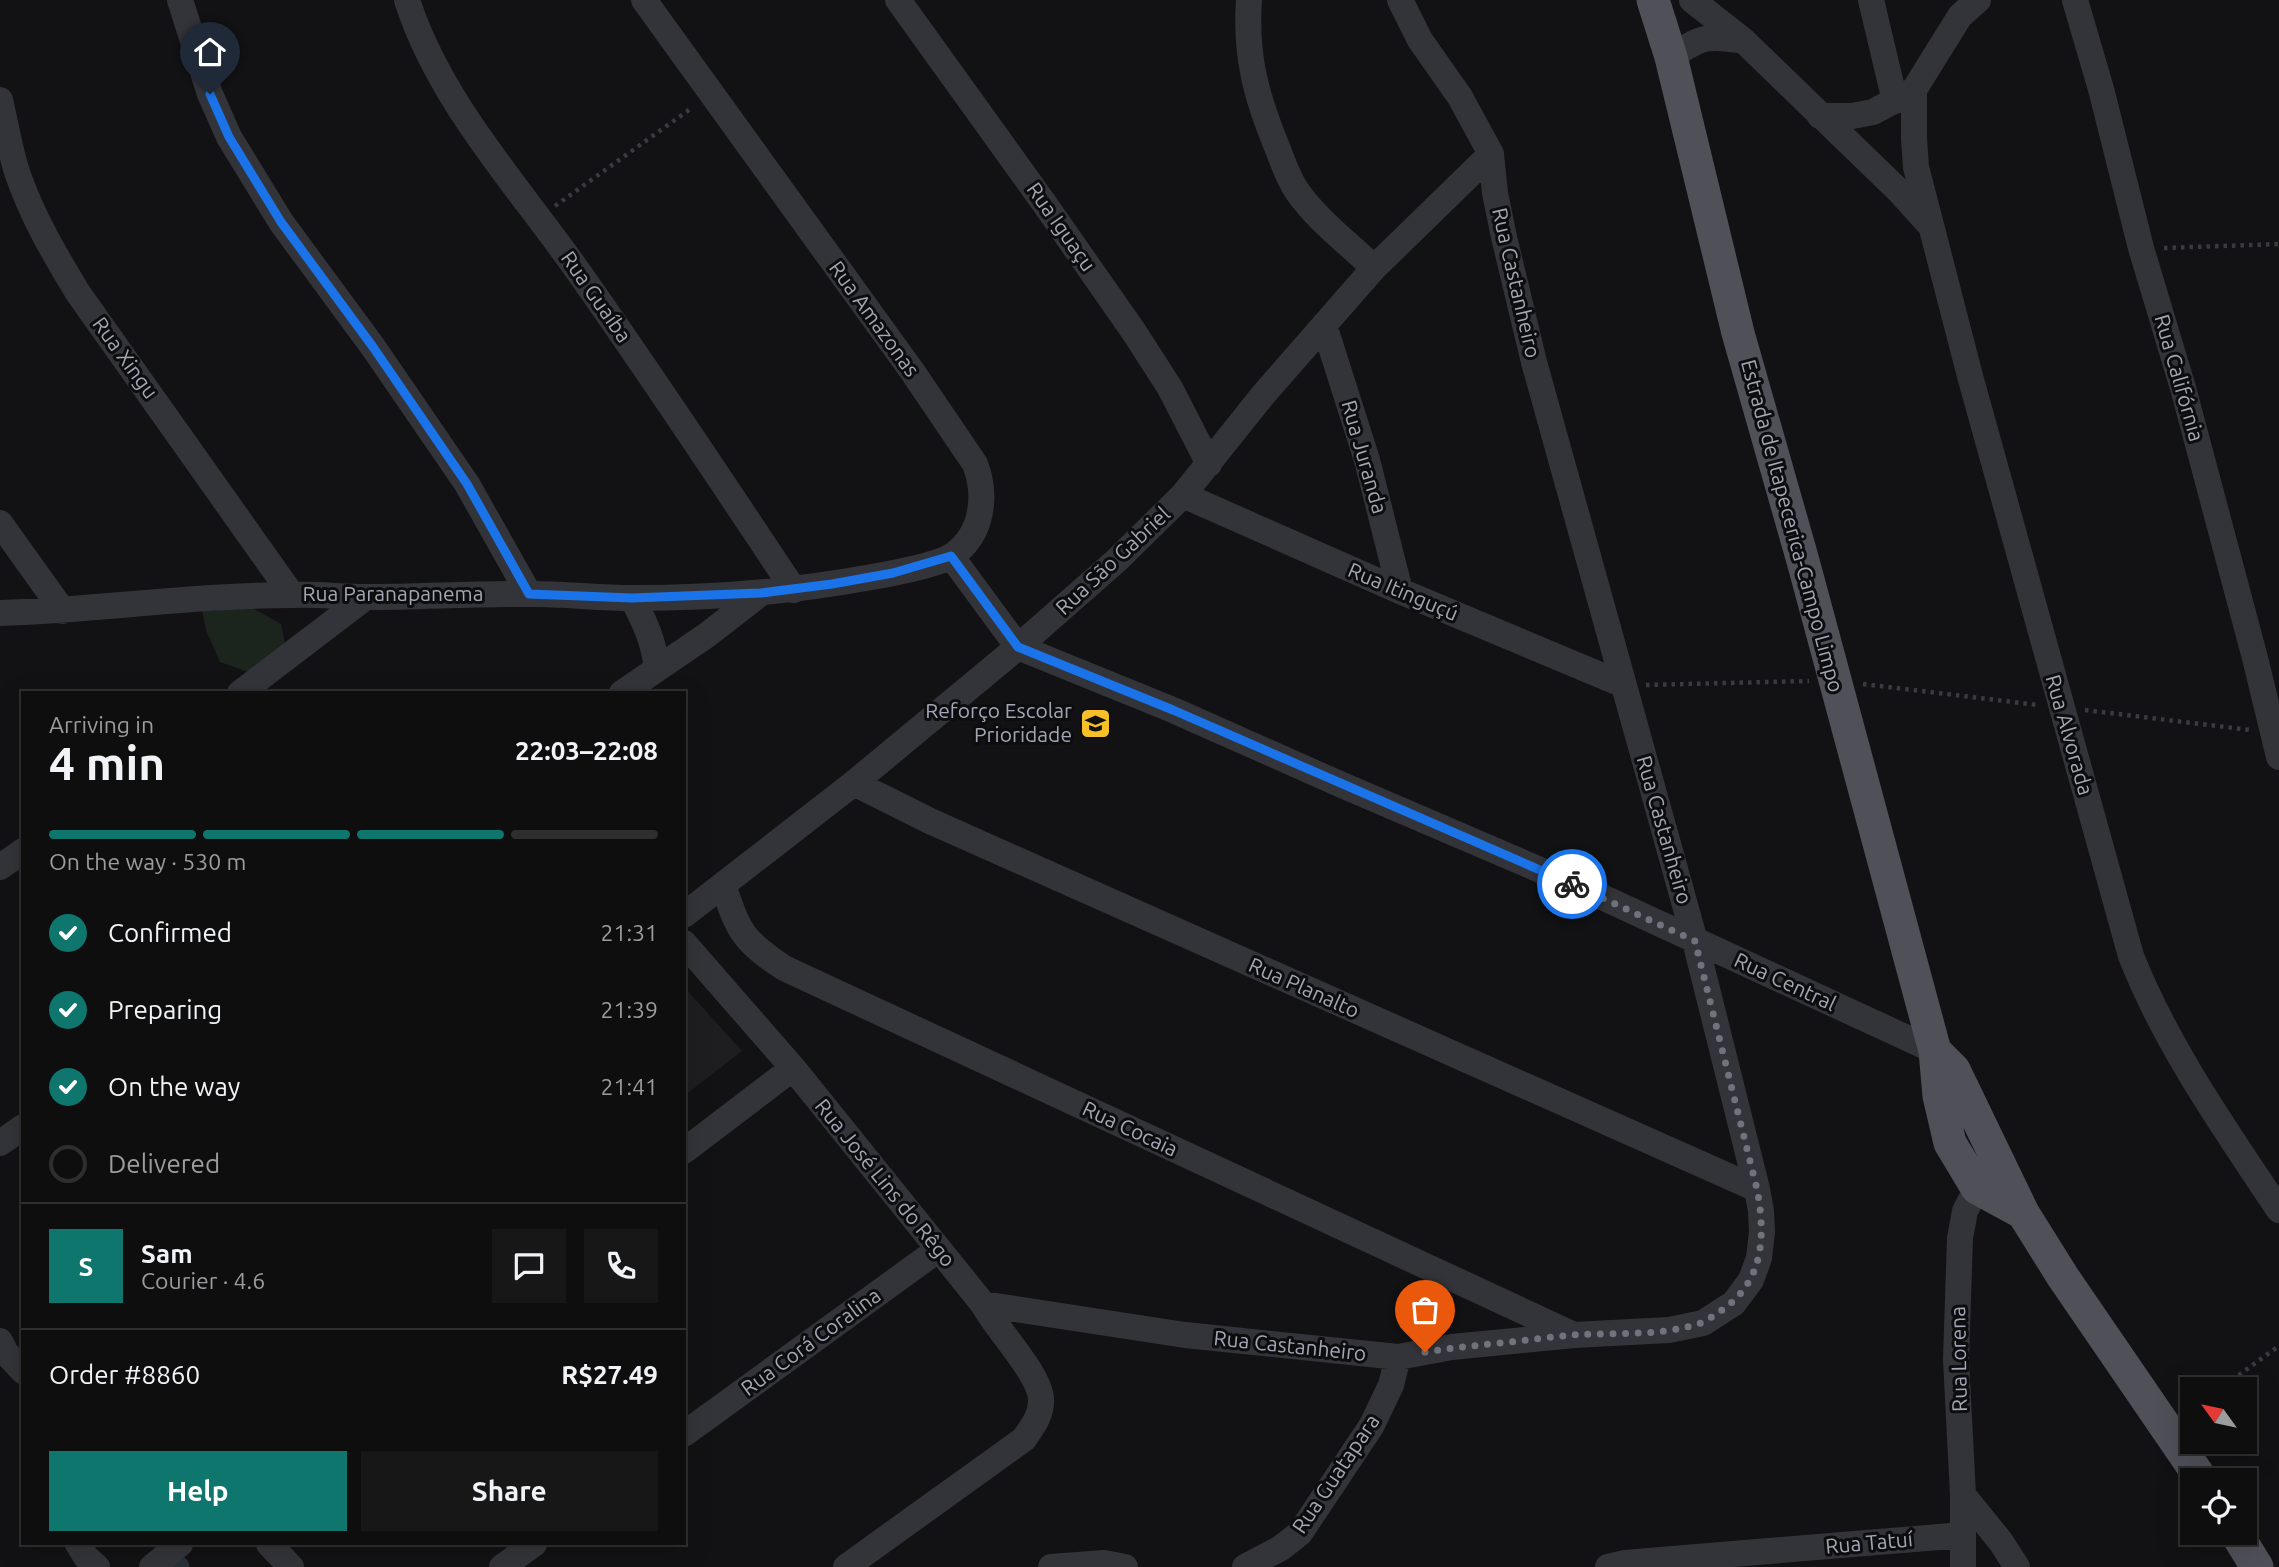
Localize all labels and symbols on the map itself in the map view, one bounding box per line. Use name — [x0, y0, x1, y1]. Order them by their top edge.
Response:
pin — [180, 22, 240, 94]
street label: Rua Iguaçu — [1023, 177, 1101, 275]
street label: Rua Castanheiro — [1488, 205, 1546, 360]
street label: Rua Guaíba — [557, 246, 637, 347]
street label: Rua Amazonas — [825, 256, 925, 381]
street label: Rua Califórnia — [2150, 311, 2210, 444]
street label: Rua Xingu — [88, 312, 163, 403]
street label: Estrada de Itapecerica-Campo Limpo — [1737, 357, 1849, 695]
street label: Rua Juranda — [1337, 397, 1393, 516]
street label: Rua São Gabriel — [1050, 501, 1174, 619]
street label: Rua Itinguçú — [1345, 557, 1462, 625]
street label: Rua Paranapanema — [303, 581, 483, 605]
street label: Rua Alvorada — [2041, 672, 2099, 798]
place label: Reforço Escolar Prioridade — [925, 698, 1072, 746]
school or university icon: Reforço Escolar Prioridade — [1078, 706, 1112, 740]
street label: Rua Castanheiro — [1632, 753, 1698, 907]
courier — [1537, 849, 1607, 919]
street label: Rua Central — [1731, 947, 1840, 1015]
street label: Rua Planalto — [1245, 952, 1363, 1022]
street label: Rua José Lins do Rêgo — [811, 1094, 961, 1271]
street label: Rua Cocaia — [1079, 1096, 1182, 1161]
pin — [1395, 1280, 1455, 1352]
street label: Rua Corá Coralina — [736, 1283, 885, 1400]
street label: Rua Lorena — [1945, 1306, 1971, 1412]
street label: Rua Castanheiro — [1213, 1325, 1368, 1365]
north arrow — [2180, 1377, 2258, 1454]
street label: Rua Guatapara — [1287, 1409, 1384, 1537]
street label: Rua Tatuí — [1824, 1526, 1915, 1558]

